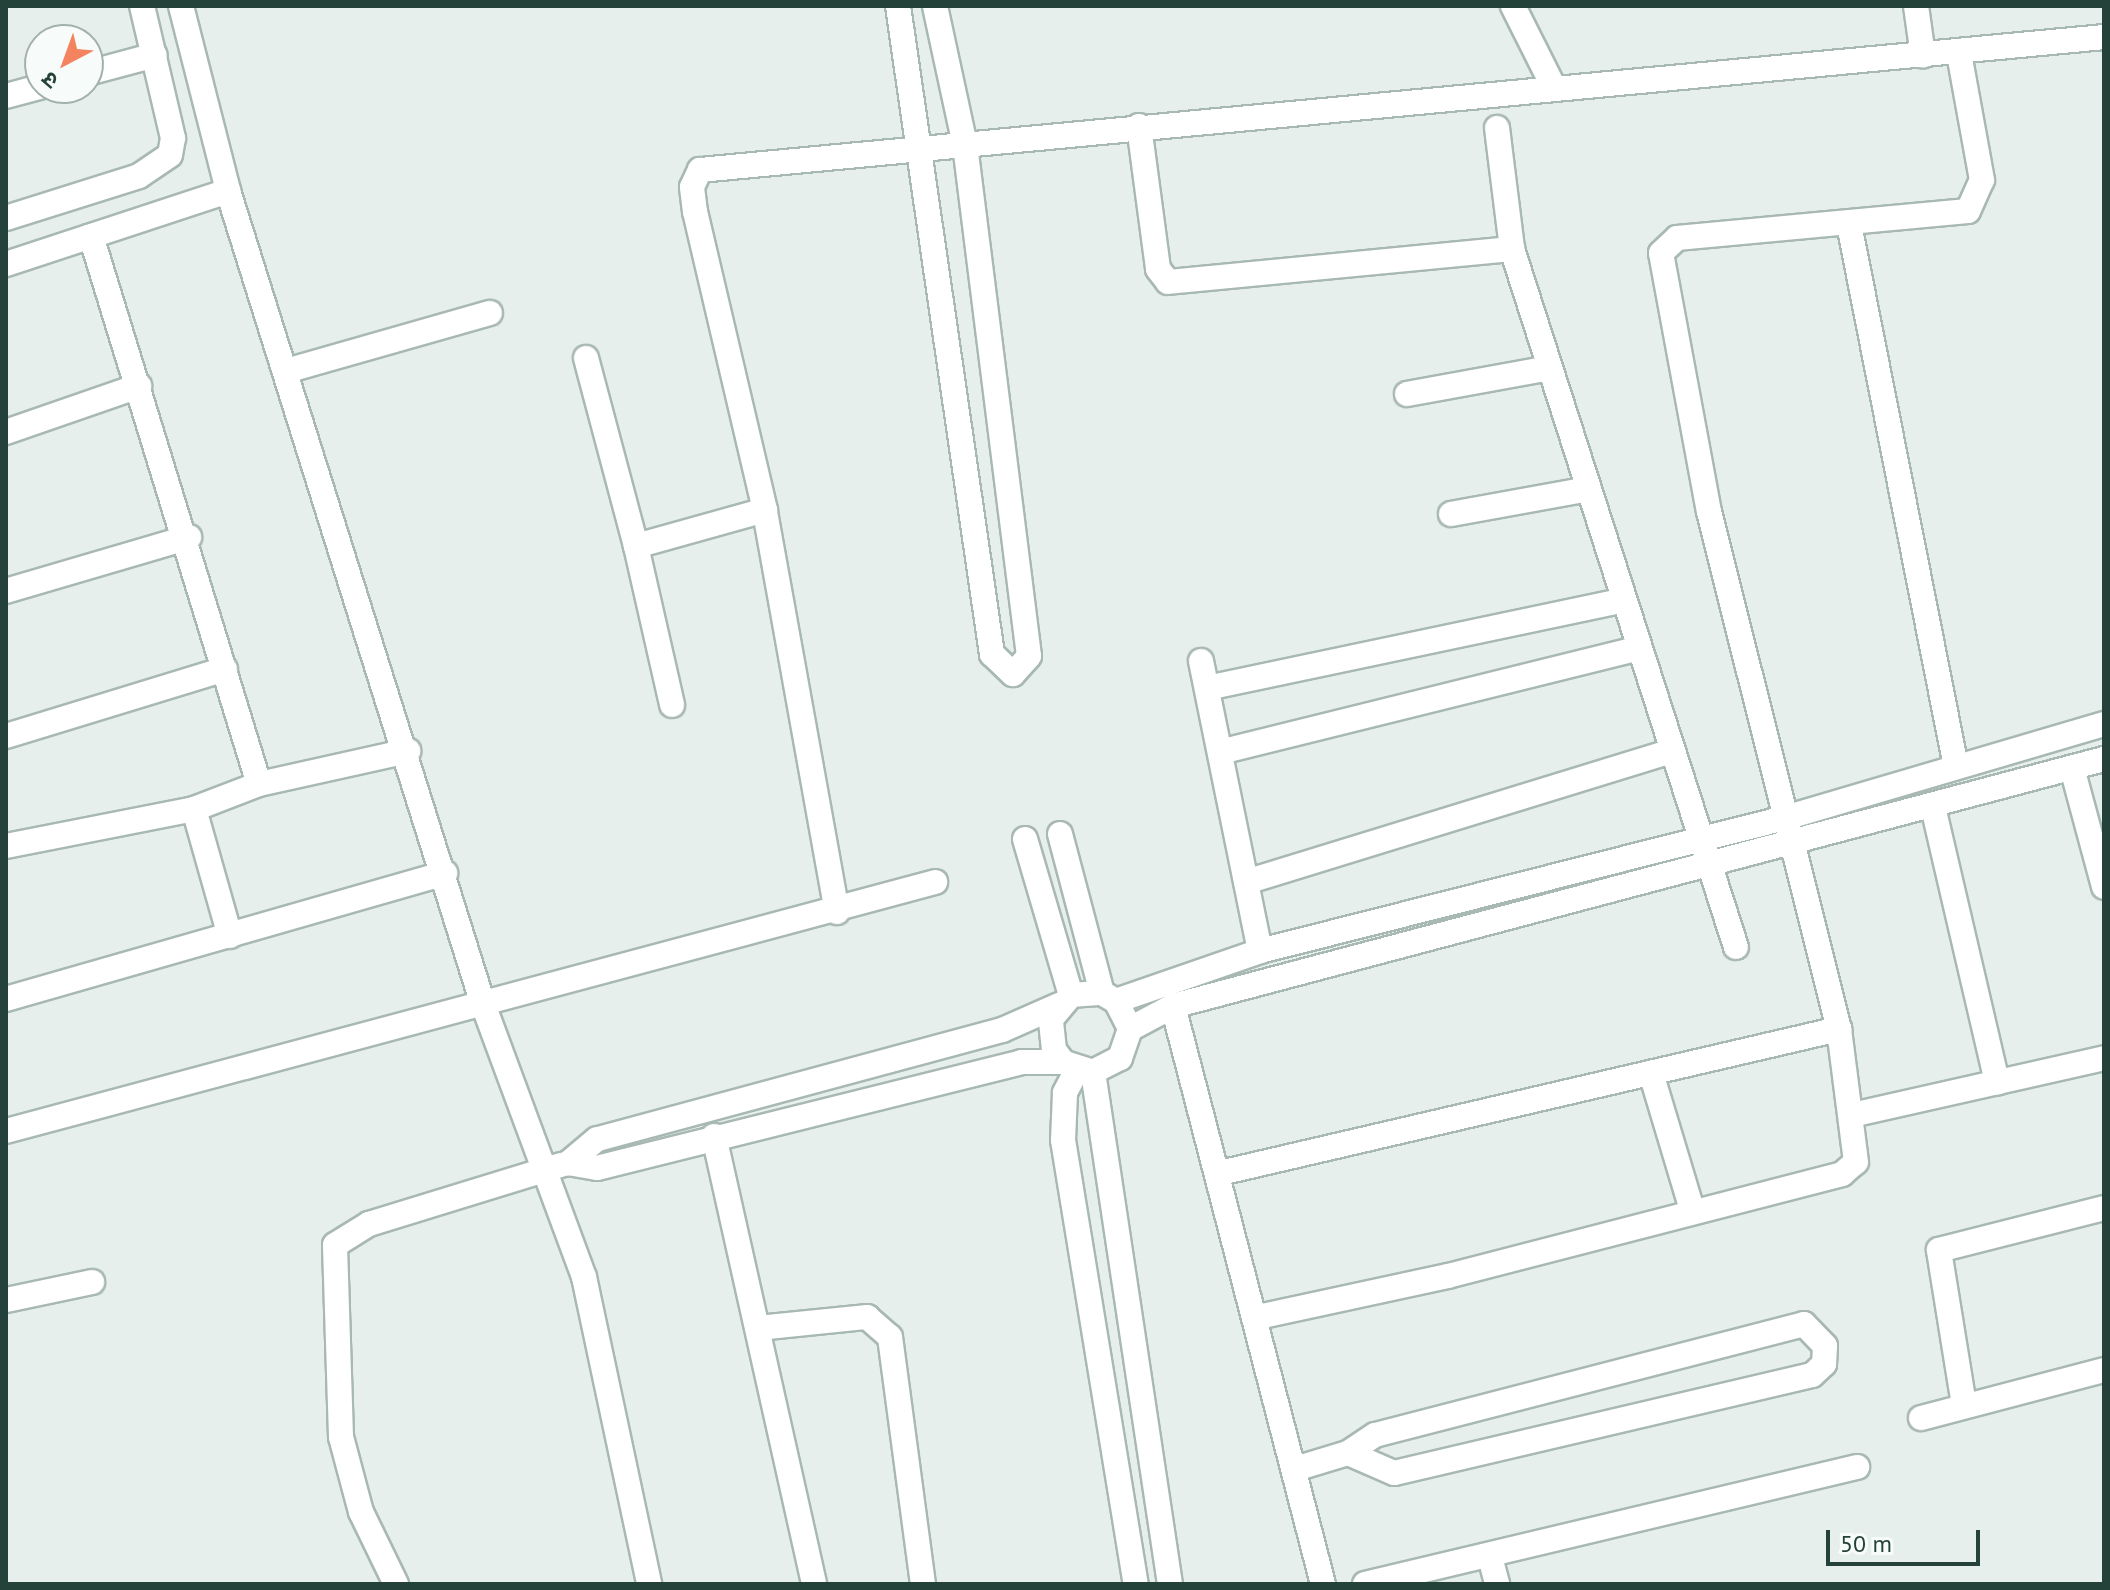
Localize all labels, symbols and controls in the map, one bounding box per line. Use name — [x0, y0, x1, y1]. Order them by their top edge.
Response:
north arrow — [24, 24, 104, 104]
text: उ — [36, 66, 64, 95]
scale bar — [1830, 1514, 1984, 1564]
text: 50 m — [1840, 1528, 1892, 1559]

